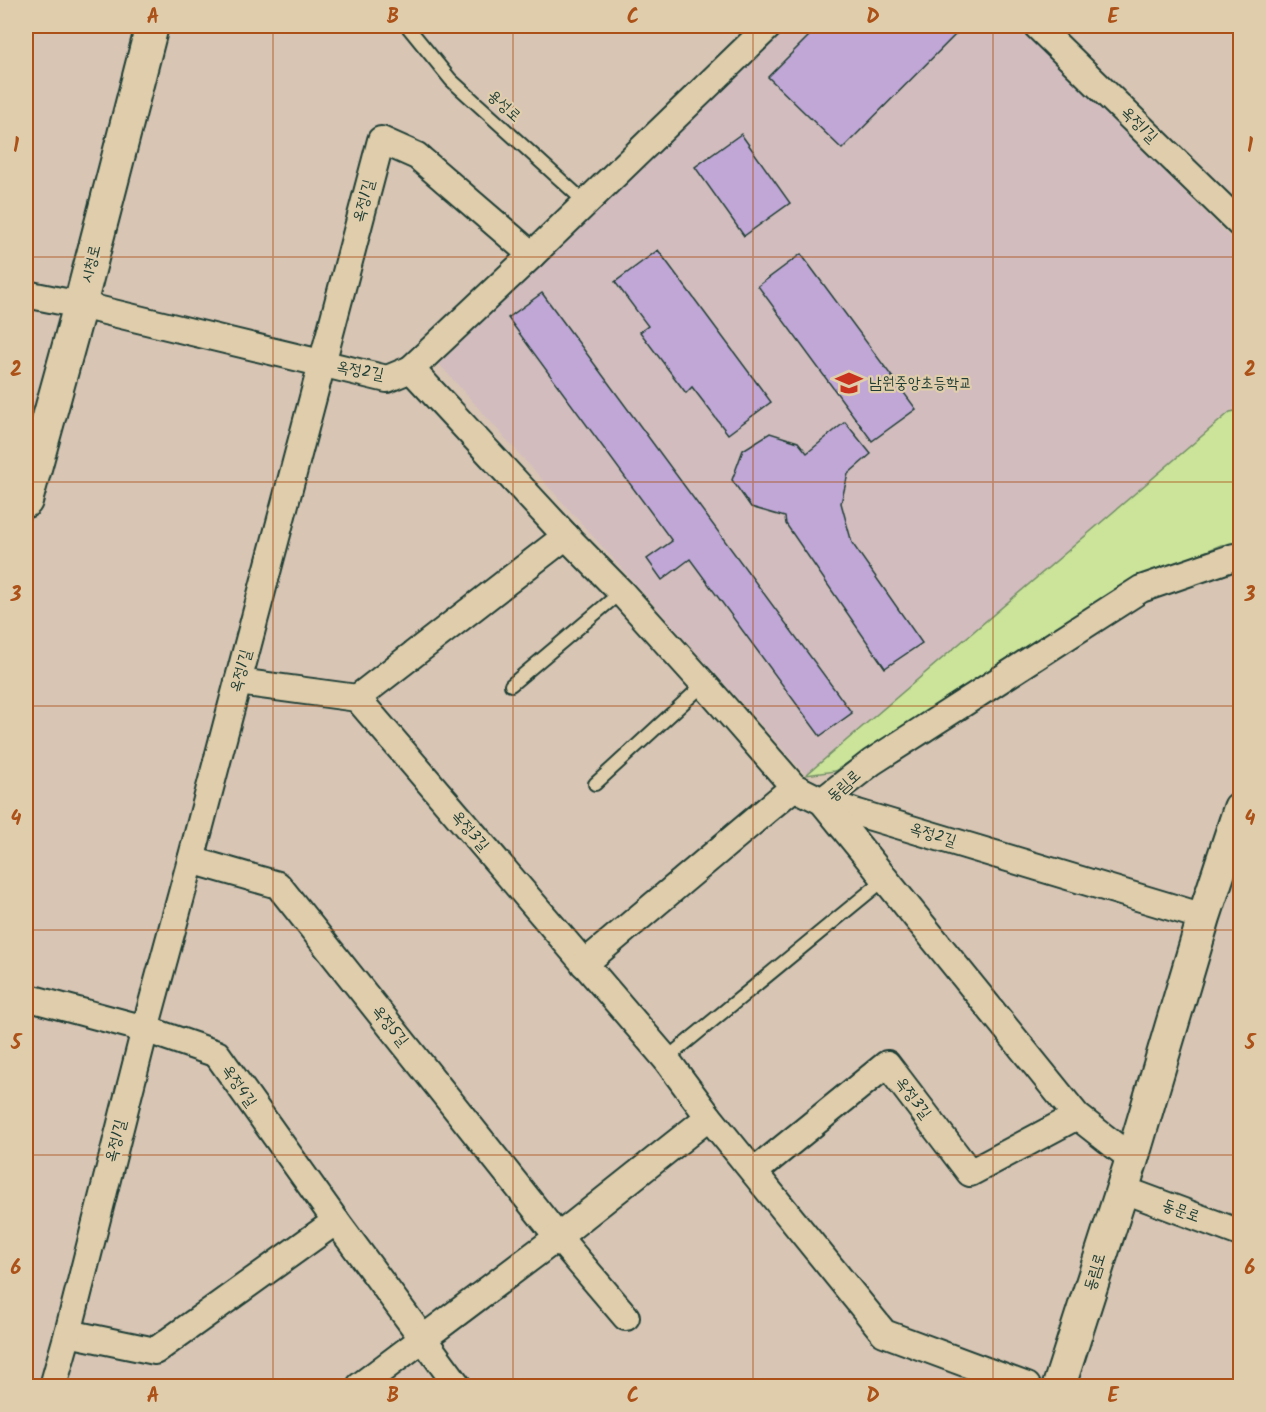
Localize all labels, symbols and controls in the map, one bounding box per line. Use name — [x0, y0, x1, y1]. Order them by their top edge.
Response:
text: A — [147, 2, 159, 34]
text: B — [387, 2, 399, 34]
text: C — [627, 2, 639, 34]
text: D — [866, 2, 880, 34]
text: E — [1107, 2, 1119, 34]
street label: 용성로 — [481, 84, 527, 128]
street label: 옥정1길 — [1115, 101, 1163, 149]
text: 1 — [13, 131, 19, 163]
text: 1 — [1247, 131, 1253, 163]
street label: 옥정1길 — [346, 177, 382, 225]
street label: 시청로 — [74, 242, 108, 286]
text: 2 — [10, 355, 22, 387]
street label: 옥정2길 — [334, 355, 386, 387]
text: 2 — [1244, 355, 1256, 387]
school or university icon: 남원중앙초등학교 — [834, 368, 864, 398]
place label: 남원중앙초등학교 — [869, 371, 972, 396]
text: 3 — [10, 580, 22, 612]
text: 3 — [1244, 580, 1256, 612]
street label: 옥정1길 — [223, 647, 259, 695]
street label: 동림로 — [821, 764, 867, 808]
text: 4 — [11, 804, 22, 836]
text: 4 — [1245, 804, 1256, 836]
street label: 옥정3길 — [445, 805, 495, 857]
street label: 옥정2길 — [906, 816, 960, 854]
street label: 옥정5길 — [365, 1000, 415, 1052]
text: 5 — [10, 1028, 23, 1060]
text: 5 — [1244, 1028, 1257, 1060]
street label: 옥정4길 — [215, 1059, 263, 1113]
street label: 옥정3길 — [889, 1071, 937, 1125]
street label: 옥정1길 — [99, 1117, 133, 1165]
street label: 동문로 — [1159, 1193, 1203, 1229]
street label: 동림로 — [1077, 1250, 1113, 1294]
text: 6 — [11, 1253, 22, 1285]
text: 6 — [1245, 1253, 1256, 1285]
text: A — [147, 1381, 159, 1412]
text: B — [387, 1381, 399, 1412]
text: C — [627, 1381, 639, 1412]
text: D — [866, 1381, 880, 1412]
text: E — [1107, 1381, 1119, 1412]

